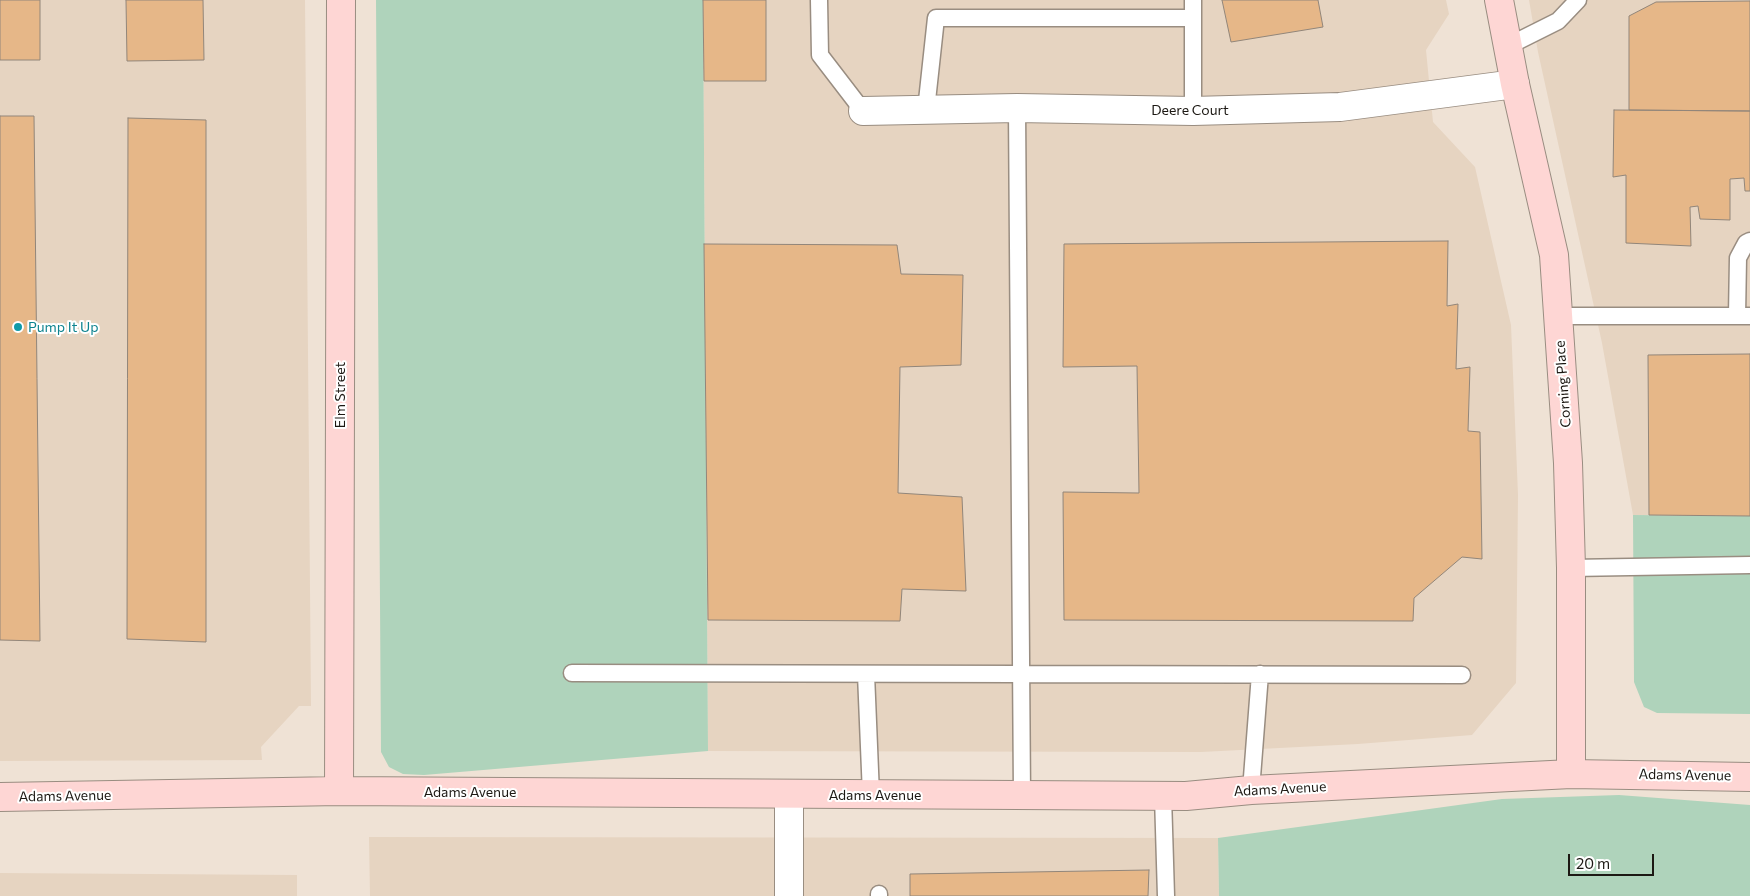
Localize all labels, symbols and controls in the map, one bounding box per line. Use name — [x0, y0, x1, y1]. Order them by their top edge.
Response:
street label: Deere Court — [1151, 102, 1229, 118]
place label: Pump It Up — [28, 319, 99, 335]
marker: Pump It Up — [12, 321, 24, 333]
street label: Corning Place — [1552, 340, 1574, 428]
street label: Elm Street — [332, 362, 348, 428]
street label: Adams Avenue — [1639, 766, 1731, 784]
street label: Adams Avenue — [1233, 778, 1327, 800]
street label: Adams Avenue — [424, 784, 516, 800]
street label: Adams Avenue — [19, 787, 111, 805]
street label: Adams Avenue — [829, 787, 921, 803]
scale bar — [1570, 844, 1656, 876]
text: 20 m — [1576, 854, 1610, 872]

